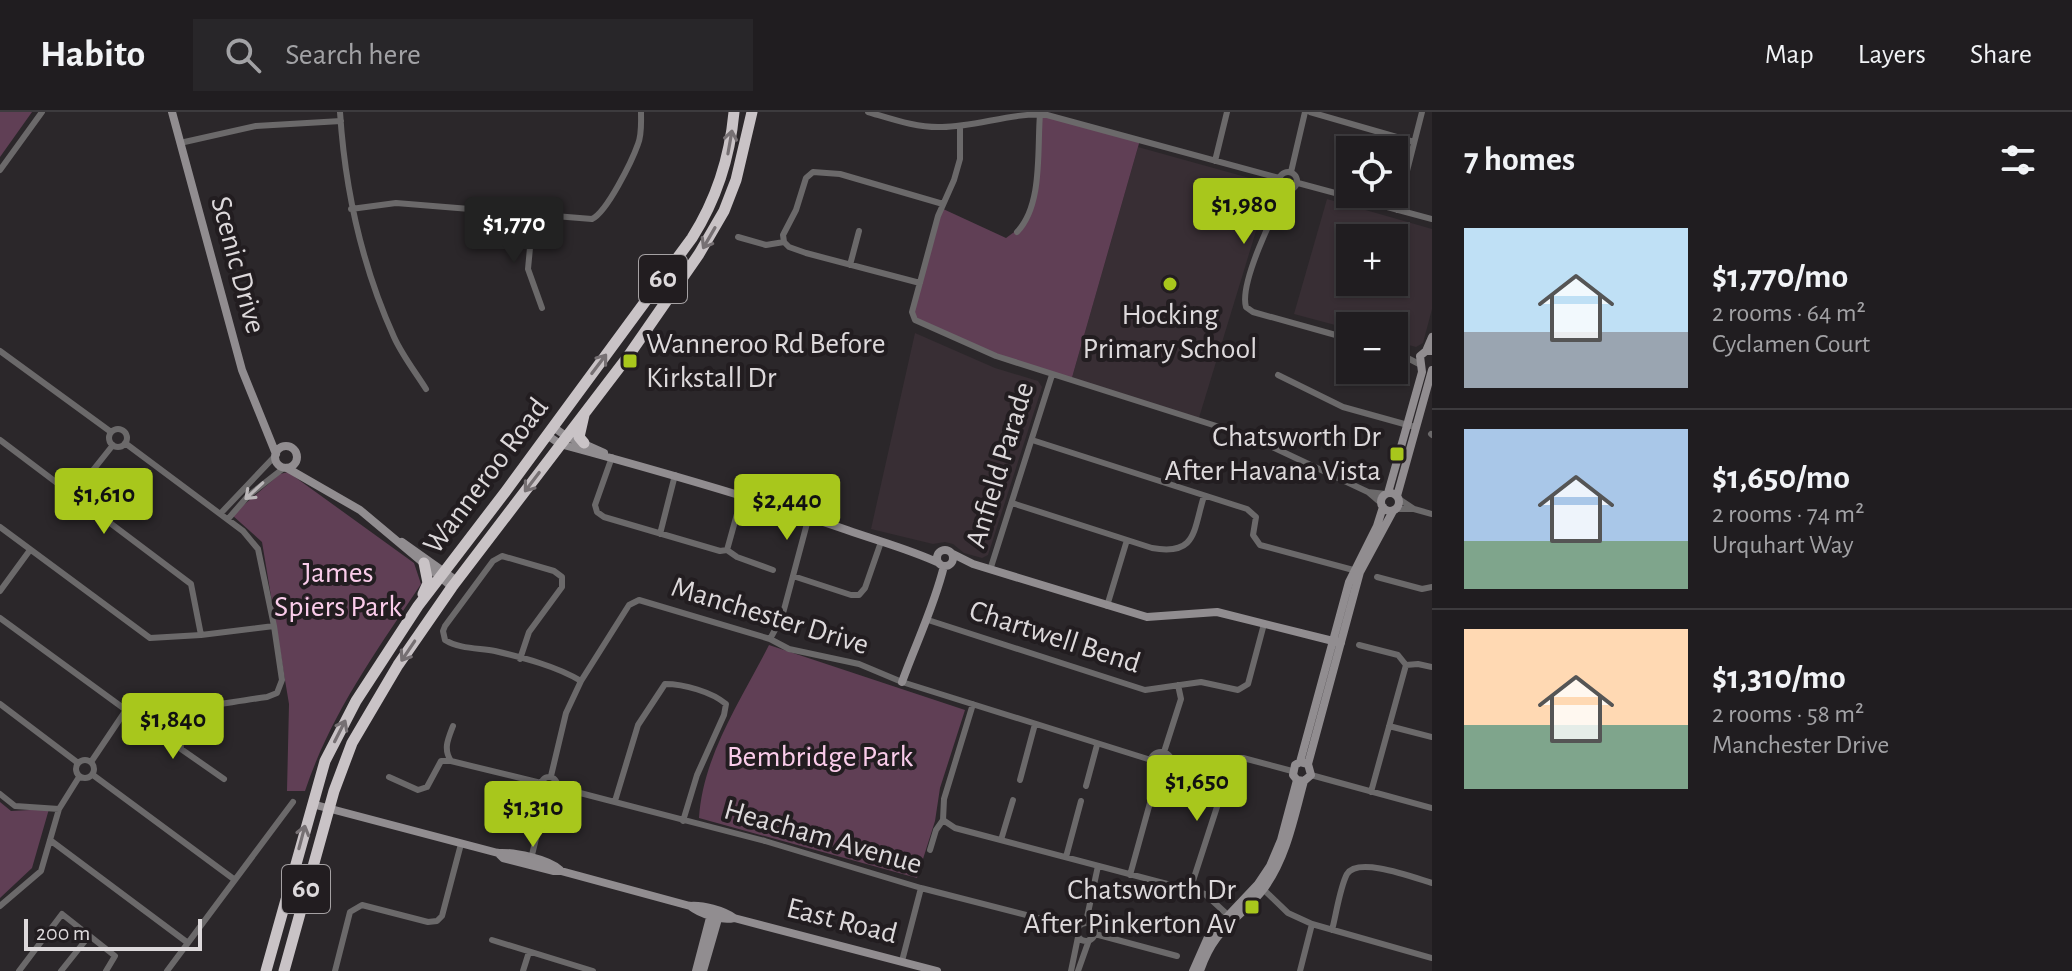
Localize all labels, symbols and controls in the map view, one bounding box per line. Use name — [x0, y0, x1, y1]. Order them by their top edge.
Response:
search box — [193, 19, 753, 91]
icon: search — [221, 33, 265, 77]
text: Habito — [40, 36, 145, 74]
text: Search here — [285, 40, 421, 70]
text: Map — [1765, 41, 1814, 69]
text: Layers — [1858, 41, 1926, 69]
text: Share — [1970, 41, 2032, 69]
one-way arrow — [723, 130, 738, 155]
map controls — [1336, 136, 1408, 384]
button: locate — [1336, 136, 1408, 208]
icon: filters — [1996, 138, 2040, 182]
text: 7 homes — [1464, 143, 1575, 177]
pin: $1,980 — [1179, 178, 1309, 246]
text: $1,980 — [1211, 191, 1277, 217]
street label: Scenic Drive — [205, 193, 271, 337]
pin: $1,770 — [449, 197, 579, 265]
text: $1,770 — [482, 210, 546, 236]
button: + — [1336, 224, 1408, 296]
one-way arrow — [701, 226, 717, 249]
road number: 60 — [639, 255, 687, 303]
icon: home — [1528, 260, 1624, 356]
text: $1,770/mo — [1712, 260, 1848, 294]
marker: Hocking Primary School — [1161, 275, 1179, 293]
place label: Hocking Primary School — [1082, 300, 1258, 364]
text: 2 rooms · 64 m² — [1712, 300, 1866, 326]
button: − — [1336, 312, 1408, 384]
place label: Wanneroo Rd Before Kirkstall Dr — [646, 329, 885, 393]
text: Cyclamen Court — [1712, 331, 1870, 357]
marker: Wanneroo Rd Before Kirkstall Dr — [621, 352, 639, 370]
one-way arrow — [591, 354, 608, 375]
street label: Anfield Parade — [961, 379, 1039, 551]
street label: Wanneroo Road — [418, 392, 554, 560]
place label: Chatsworth Dr After Havana Vista — [1165, 422, 1381, 486]
marker: Chatsworth Dr After Havana Vista — [1388, 445, 1406, 463]
icon: home — [1528, 461, 1624, 557]
text: $1,650/mo — [1712, 461, 1850, 495]
pin: $1,610 — [39, 468, 169, 536]
one-way arrow — [524, 471, 541, 492]
pin: $2,440 — [722, 474, 852, 542]
text: $1,610 — [73, 481, 135, 507]
one-way arrow — [245, 481, 265, 499]
text: $2,440 — [752, 487, 822, 513]
text: 2 rooms · 74 m² — [1712, 501, 1864, 527]
text: Urquhart Way — [1712, 532, 1854, 558]
park label: James Spiers Park — [274, 558, 402, 622]
street label: Manchester Drive — [668, 572, 872, 660]
street label: Chartwell Bend — [966, 595, 1144, 679]
one-way arrow — [400, 639, 416, 661]
icon: home — [1528, 661, 1624, 757]
text: $1,310/mo — [1712, 661, 1846, 695]
pin: $1,840 — [108, 693, 238, 761]
text: 2 rooms · 58 m² — [1712, 701, 1864, 727]
text: $1,840 — [140, 706, 206, 732]
one-way arrow — [332, 720, 348, 744]
text: Manchester Drive — [1712, 732, 1889, 758]
park label: Bembridge Park — [727, 742, 914, 772]
pin: $1,650 — [1132, 755, 1262, 823]
text: $1,650 — [1165, 768, 1229, 794]
pin: $1,310 — [468, 781, 598, 849]
text: $1,310 — [502, 794, 564, 820]
street label: Heacham Avenue — [720, 794, 926, 880]
one-way arrow — [296, 825, 311, 851]
road number: 60 — [282, 865, 330, 913]
place label: Chatsworth Dr After Pinkerton Av — [1023, 875, 1236, 939]
street label: East Road — [784, 893, 900, 949]
marker: Chatsworth Dr After Pinkerton Av — [1243, 898, 1261, 916]
scale bar — [24, 915, 202, 951]
text: 200 m — [36, 922, 90, 944]

